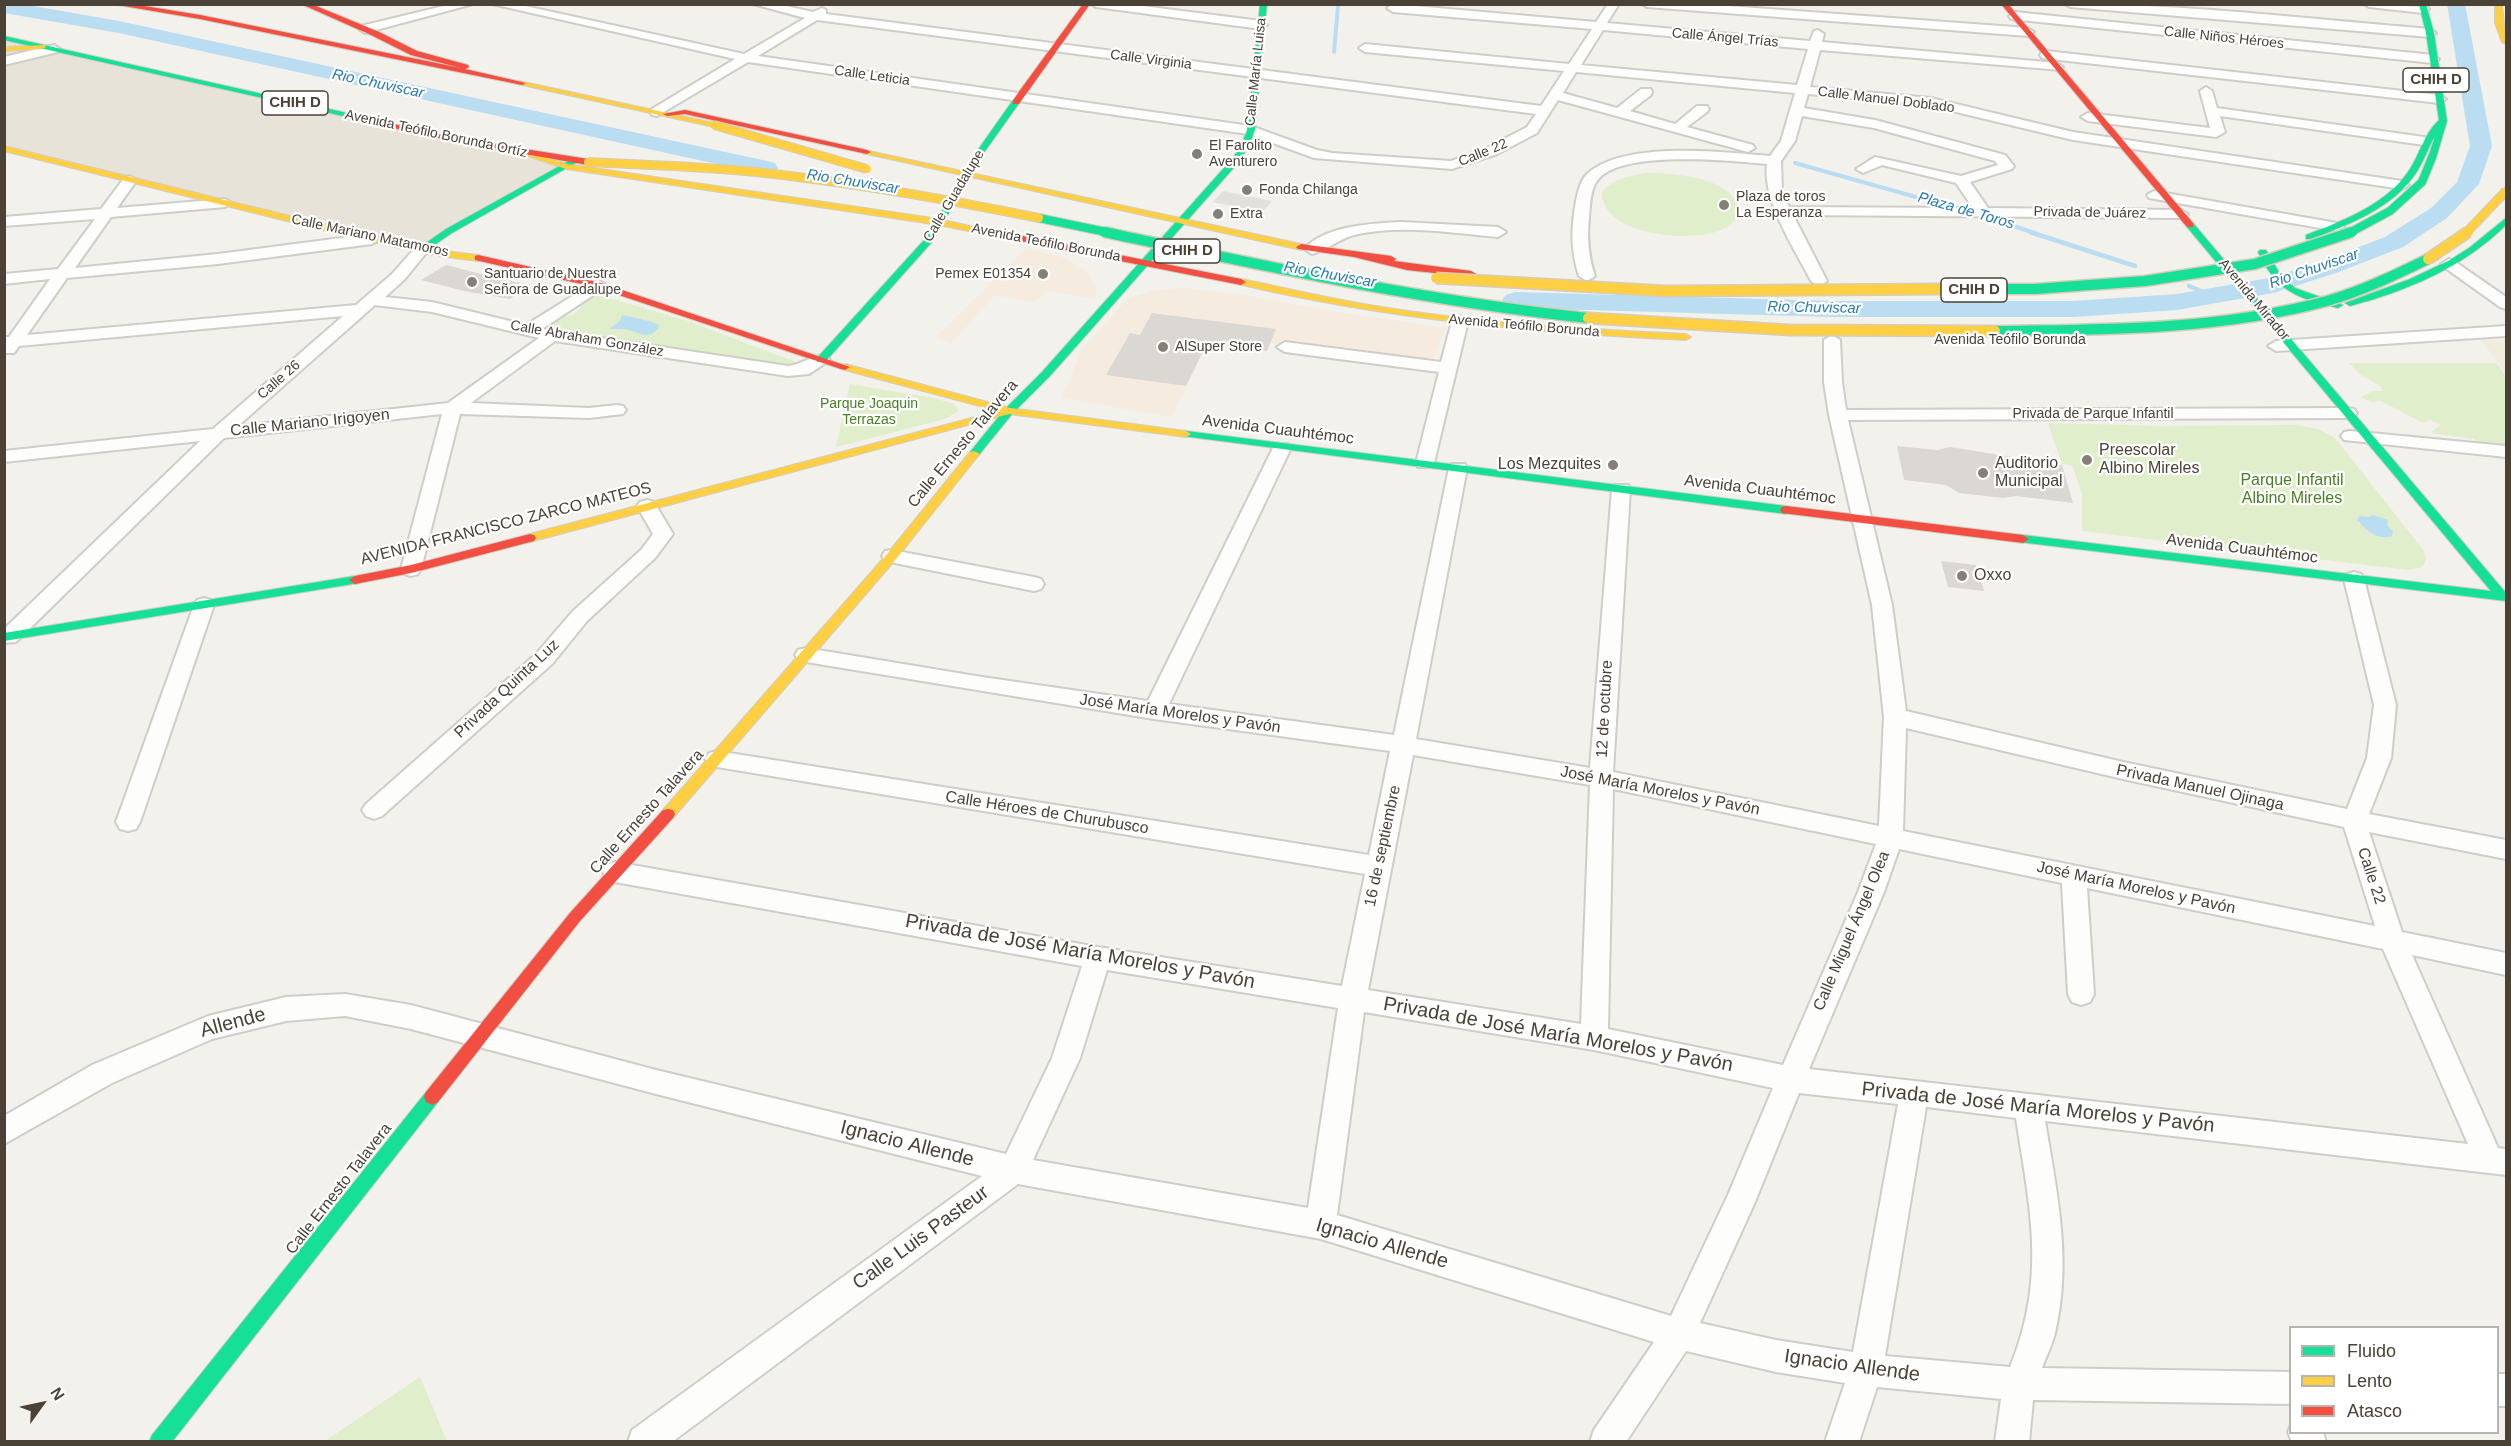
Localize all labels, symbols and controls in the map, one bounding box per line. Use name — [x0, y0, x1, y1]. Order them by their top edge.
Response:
street label: Calle María Luisa — [1242, 17, 1270, 127]
street label: Calle Niños Héroes — [2163, 23, 2285, 53]
street label: Calle Ángel Trías — [1671, 25, 1779, 51]
street label: Calle Virginia — [1109, 47, 1193, 73]
street label: Calle Leticia — [833, 62, 911, 90]
water label: Rio Chuviscar — [330, 65, 426, 103]
road number: CHIH D — [2403, 68, 2469, 92]
street label: Calle Manuel Doblado — [1817, 83, 1955, 117]
road number: CHIH D — [262, 91, 328, 115]
street label: Avenida Teófilo Borunda Ortíz — [343, 106, 529, 162]
street label: Calle 22 — [1456, 136, 1510, 170]
place label: El Farolito Aventurero — [1209, 138, 1277, 170]
street label: Calle Guadalupe — [920, 147, 988, 245]
marker: El Farolito Aventurero — [1190, 147, 1204, 161]
water label: Rio Chuviscar — [805, 166, 901, 198]
place label: Fonda Chilanga — [1259, 182, 1358, 198]
marker: Fonda Chilanga — [1240, 183, 1254, 197]
place label: Plaza de toros La Esperanza — [1736, 189, 1825, 222]
water label: Plaza de Toros — [1916, 189, 2016, 233]
marker: Plaza de toros La Esperanza — [1717, 198, 1731, 212]
street label: Privada de Juárez — [2033, 204, 2147, 222]
place label: Extra — [1230, 206, 1263, 222]
marker: Extra — [1211, 207, 1225, 221]
street label: Calle Mariano Matamoros — [290, 211, 450, 261]
street label: Avenida Teófilo Borunda — [970, 220, 1122, 266]
road number: CHIH D — [1154, 239, 1220, 263]
water label: Rio Chuviscar — [2267, 245, 2361, 293]
street label: Avenida Mirador — [2215, 256, 2293, 344]
water label: Rio Chuviscar — [1282, 258, 1378, 292]
place label: Santuario de Nuestra Señora de Guadalupe — [484, 266, 621, 298]
place label: Pemex E01354 — [935, 266, 1031, 282]
marker: Pemex E01354 — [1036, 267, 1050, 281]
marker: Santuario de Nuestra Señora de Guadalupe — [465, 275, 479, 289]
road number: CHIH D — [1941, 278, 2007, 302]
water label: Rio Chuviscar — [1767, 298, 1861, 318]
street label: Avenida Teófilo Borunda — [1448, 311, 1600, 341]
street label: Calle Abraham González — [509, 317, 665, 361]
street label: Avenida Teófilo Borunda — [1934, 332, 2086, 348]
place label: AlSuper Store — [1175, 339, 1262, 355]
marker: AlSuper Store — [1156, 340, 1170, 354]
street label: Calle 26 — [254, 357, 304, 403]
street label: Calle Ernesto Talavera — [904, 376, 1022, 512]
park label: Parque Joaquin Terrazas — [820, 396, 918, 428]
street label: Calle Mariano Irigoyen — [229, 405, 391, 441]
street label: Privada de Parque Infantil — [2012, 406, 2174, 422]
street label: Avenida Cuauhtémoc — [1201, 411, 1355, 449]
place label: Preescolar Albino Mireles — [2099, 441, 2199, 479]
marker: Preescolar Albino Mireles — [2080, 453, 2094, 467]
place label: Auditorio Municipal — [1995, 454, 2063, 492]
place label: Los Mezquites — [1498, 455, 1601, 475]
marker: Los Mezquites — [1606, 458, 1620, 472]
marker: Auditorio Municipal — [1976, 466, 1990, 480]
street label: Avenida Cuauhtémoc — [1683, 471, 1837, 509]
park label: Parque Infantil Albino Mireles — [2240, 471, 2344, 509]
street label: AVENIDA FRANCISCO ZARCO MATEOS — [359, 479, 653, 569]
street label: Avenida Cuauhtémoc — [2165, 530, 2319, 568]
place label: Oxxo — [1974, 566, 2011, 586]
marker: Oxxo — [1955, 569, 1969, 583]
street label: Privada Quinta Luz — [451, 636, 563, 742]
street label: 12 de octubre — [1593, 660, 1617, 758]
street label: José María Morelos y Pavón — [1078, 690, 1282, 738]
street label: Calle Ernesto Talavera — [586, 746, 708, 878]
street label: Privada Manuel Ojinaga — [2114, 761, 2286, 815]
street label: José María Morelos y Pavón — [1559, 762, 1761, 820]
street label: 16 de septiembre — [1361, 784, 1405, 908]
street label: Calle Héroes de Churubusco — [944, 787, 1150, 839]
street label: Calle 22 — [2353, 845, 2389, 907]
street label: Calle Miguel Ángel Olea — [1810, 848, 1894, 1014]
street label: José María Morelos y Pavón — [2035, 858, 2237, 918]
street label: Privada de José María Morelos y Pavón — [903, 909, 1257, 995]
street label: Privada de José María Morelos y Pavón — [1381, 992, 1735, 1078]
street label: Allende — [198, 1003, 268, 1043]
street label: Privada de José María Morelos y Pavón — [1860, 1078, 2216, 1138]
street label: Ignacio Allende — [838, 1116, 976, 1172]
street label: Calle Ernesto Talavera — [282, 1120, 396, 1258]
street label: Calle Luis Pasteur — [848, 1181, 994, 1295]
street label: Ignacio Allende — [1313, 1214, 1451, 1274]
legend — [2289, 1326, 2499, 1434]
text: Fluido — [2347, 1341, 2396, 1361]
street label: Ignacio Allende — [1783, 1345, 1921, 1387]
text: Lento — [2347, 1371, 2392, 1391]
north arrow — [12, 1374, 72, 1434]
text: N — [47, 1384, 68, 1403]
text: Atasco — [2347, 1401, 2402, 1421]

